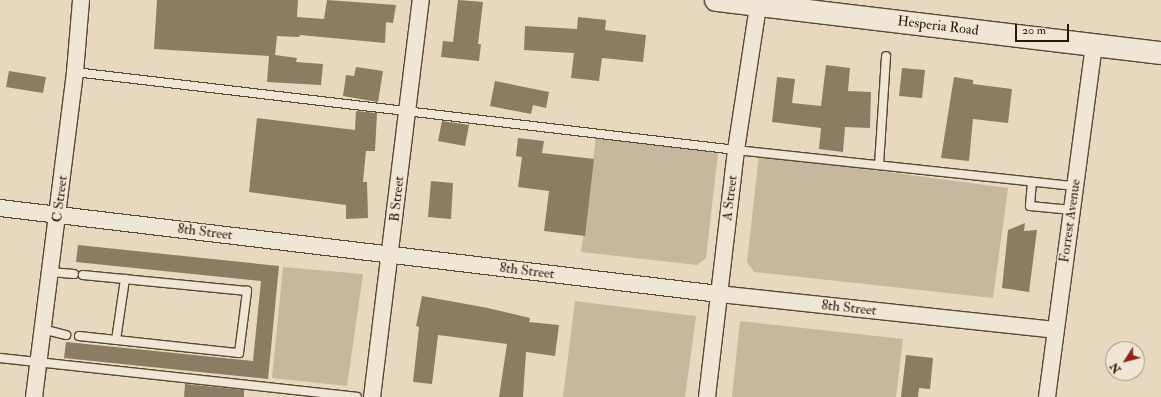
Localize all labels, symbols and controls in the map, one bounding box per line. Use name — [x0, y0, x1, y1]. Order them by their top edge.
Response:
street label: Hesperia Road — [896, 13, 980, 39]
scale bar — [1017, 16, 1071, 42]
text: 20 m — [1022, 23, 1046, 38]
street label: A Street — [719, 174, 741, 222]
street label: C Street — [49, 175, 71, 223]
street label: B Street — [386, 175, 408, 223]
street label: Forrest Avenue — [1056, 178, 1084, 264]
street label: 8th Street — [177, 220, 233, 244]
street label: 8th Street — [499, 259, 555, 283]
street label: 8th Street — [821, 297, 877, 319]
north arrow — [1105, 341, 1145, 381]
text: N — [1108, 360, 1124, 376]

